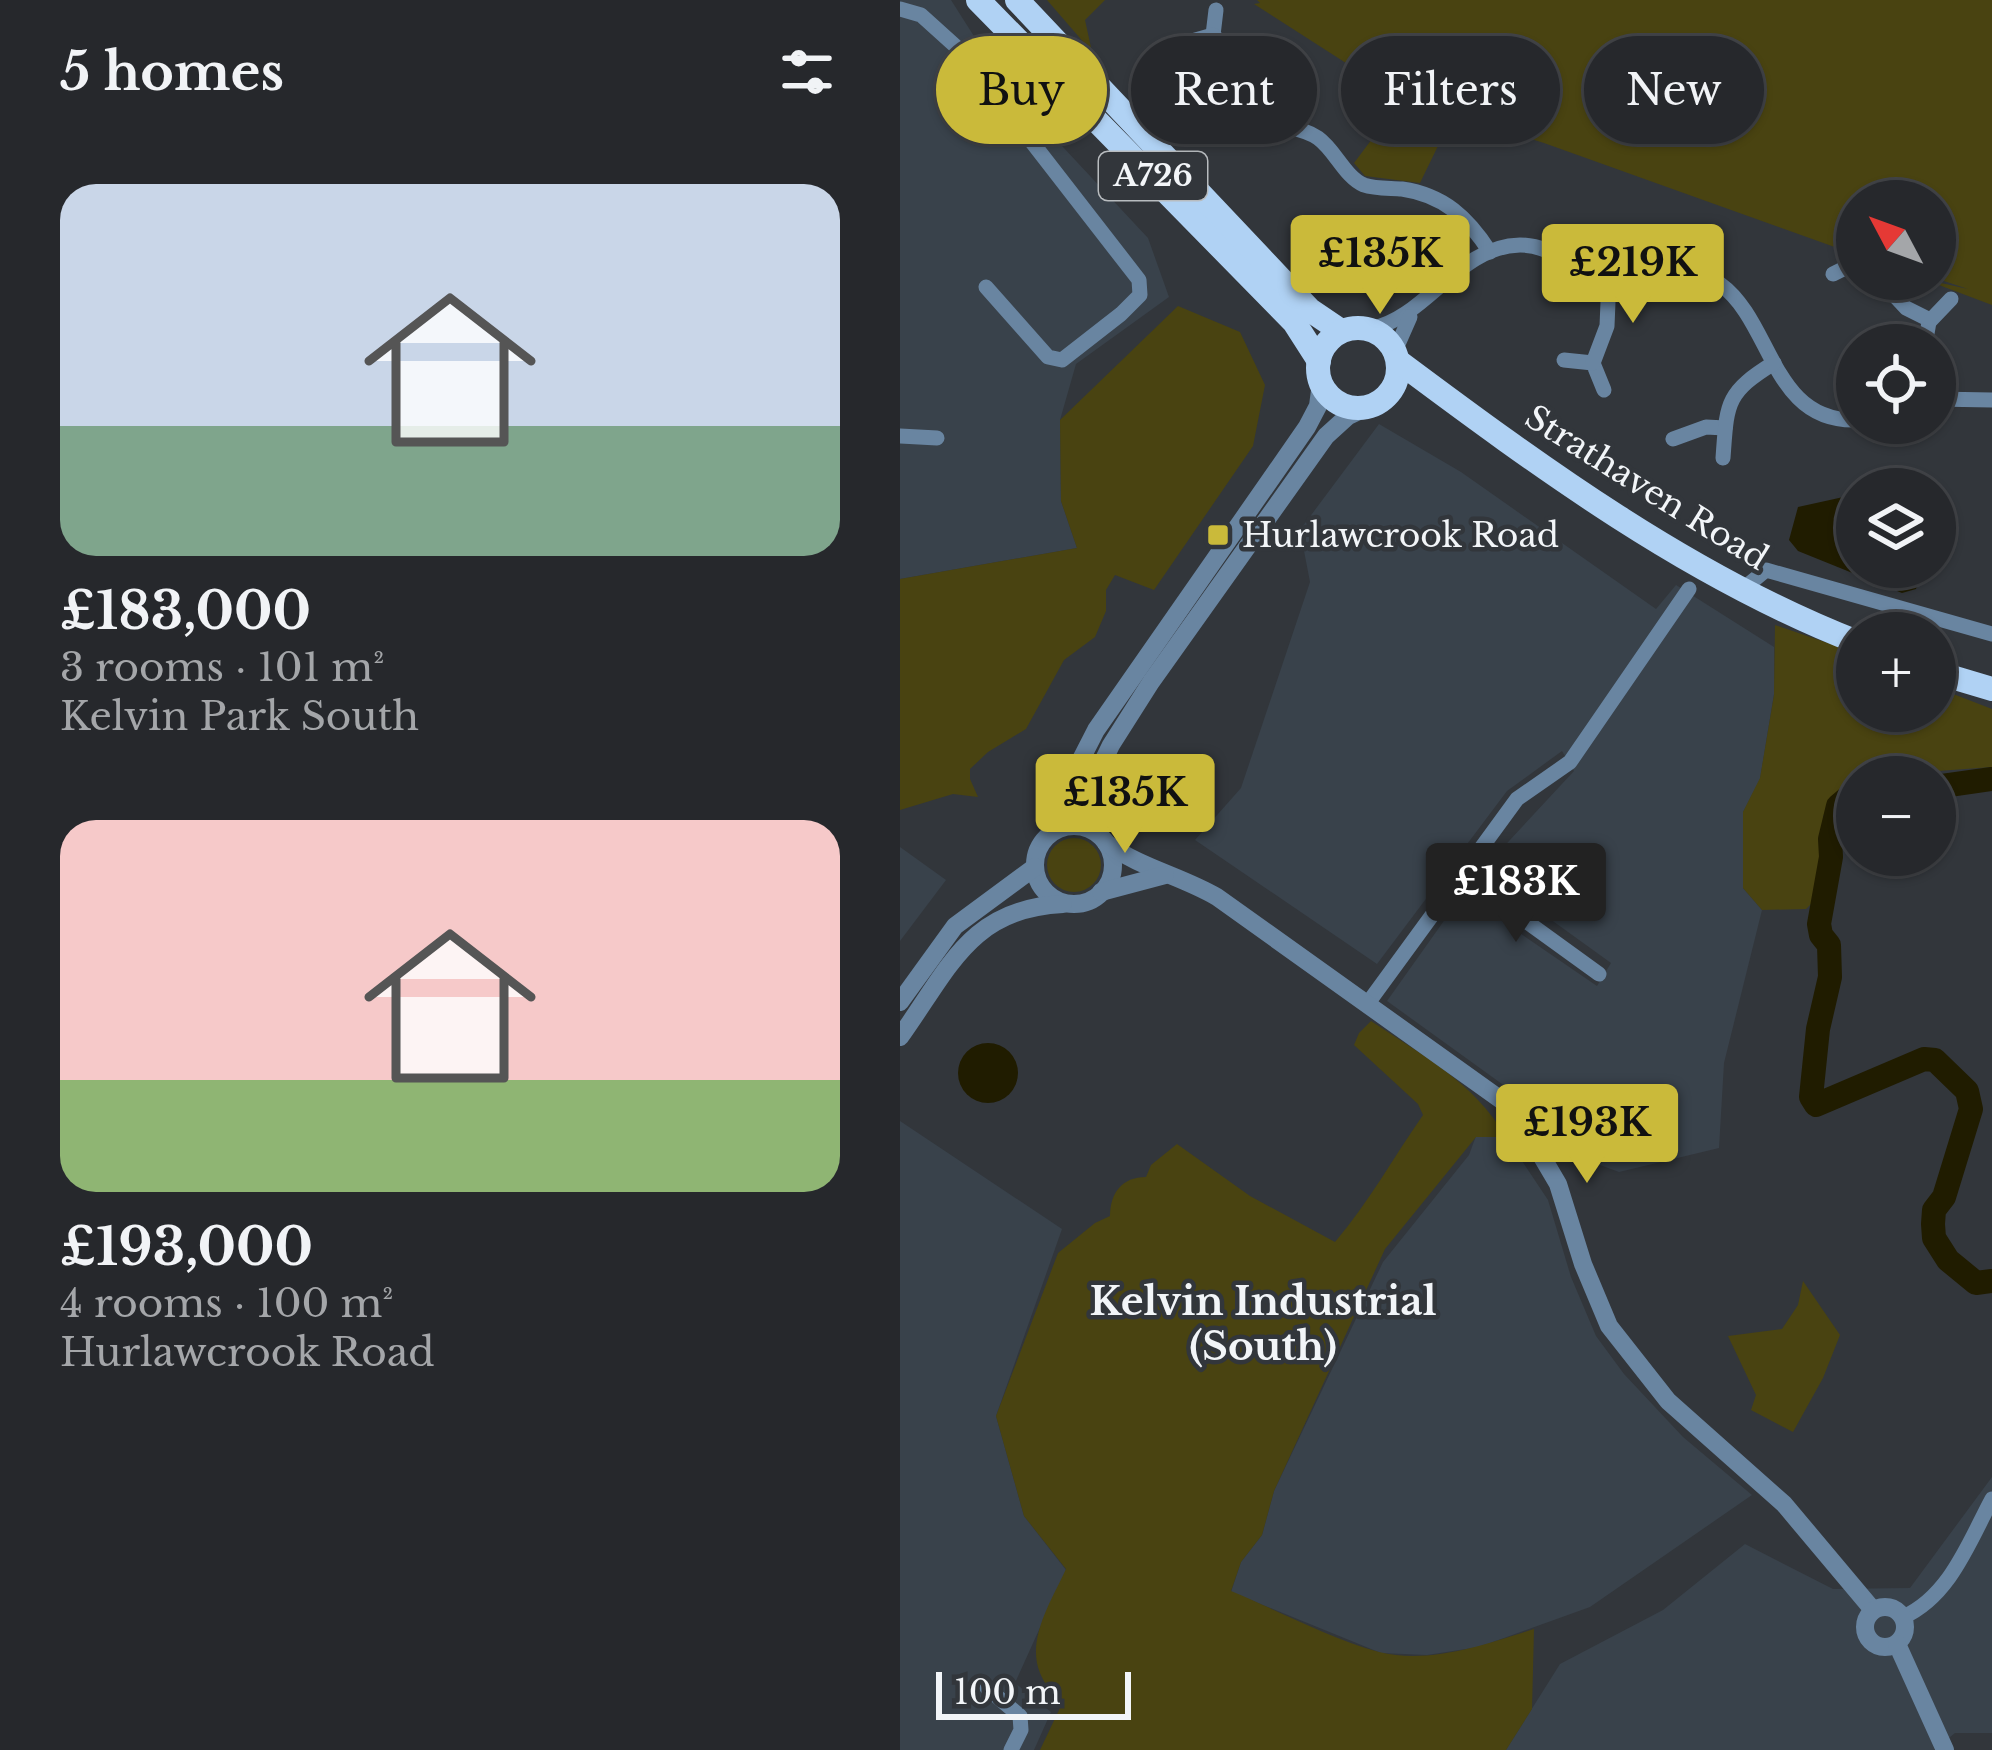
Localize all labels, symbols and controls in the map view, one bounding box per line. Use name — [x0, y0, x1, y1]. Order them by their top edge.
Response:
chip: Buy — [936, 36, 1107, 144]
chip: Rent — [1131, 36, 1317, 144]
chip: Filters — [1341, 36, 1560, 144]
chip: New — [1584, 36, 1764, 144]
icon: filters — [774, 39, 840, 105]
text: 5 homes — [60, 41, 284, 104]
road number: A726 — [1099, 152, 1207, 200]
north arrow — [1836, 180, 1956, 300]
map controls — [1836, 180, 1956, 876]
pin: £135K — [1296, 215, 1464, 317]
pin: £219K — [1549, 224, 1717, 326]
text: £135K — [1318, 229, 1442, 278]
text: £219K — [1569, 238, 1697, 287]
icon: home — [342, 262, 558, 478]
button: locate — [1836, 324, 1956, 444]
street label: Strathaven Road — [1518, 396, 1776, 579]
button: layers — [1836, 468, 1956, 588]
place label: Hurlawcrook Road — [1242, 515, 1559, 556]
marker: Hurlawcrook Road — [1205, 522, 1231, 548]
text: £183,000 — [60, 580, 311, 643]
button: + — [1836, 612, 1956, 732]
text: 3 rooms · 101 m² — [60, 643, 384, 692]
text: Kelvin Park South — [60, 692, 419, 741]
pin: £135K — [1041, 754, 1209, 856]
button: − — [1836, 756, 1956, 876]
text: £135K — [1063, 768, 1187, 817]
pin: £183K — [1432, 843, 1600, 945]
text: £183K — [1453, 857, 1579, 906]
icon: home — [342, 898, 558, 1114]
pin: £193K — [1503, 1084, 1671, 1186]
text: £193K — [1523, 1098, 1651, 1147]
text: £193,000 — [60, 1216, 313, 1279]
district label: Kelvin Industrial (South) — [1089, 1277, 1437, 1371]
text: 4 rooms · 100 m² — [60, 1279, 394, 1328]
text: Hurlawcrook Road — [60, 1328, 435, 1377]
scale bar — [936, 1666, 1131, 1719]
text: 100 m — [954, 1672, 1061, 1713]

